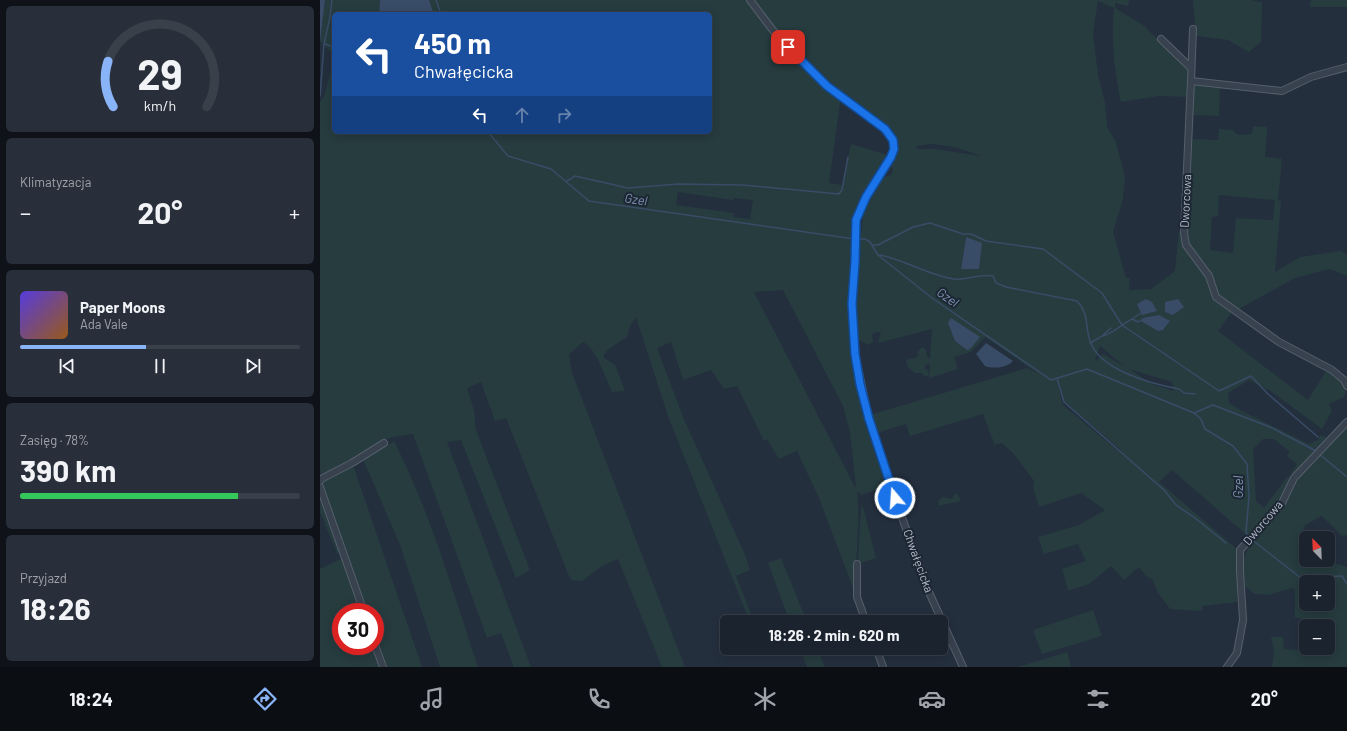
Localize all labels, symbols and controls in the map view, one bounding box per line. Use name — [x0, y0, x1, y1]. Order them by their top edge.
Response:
text: 450 m — [414, 26, 491, 60]
icon: left — [348, 28, 400, 80]
pin — [771, 30, 805, 64]
icon: arrive — [777, 36, 799, 58]
text: 29 — [137, 48, 183, 98]
text: Chwałęcicka — [414, 60, 514, 82]
text: km/h — [144, 97, 176, 114]
icon: left — [469, 104, 491, 126]
icon: ahead — [511, 104, 533, 126]
icon: right — [553, 104, 575, 126]
text: Klimatyzacja — [20, 174, 91, 190]
street label: Dworcowa — [1177, 174, 1193, 228]
water label: Gzel — [624, 189, 649, 209]
text: 20° — [137, 194, 183, 230]
text: − — [20, 199, 31, 225]
text: + — [289, 199, 300, 225]
water label: Gzel — [934, 284, 962, 310]
text: Paper Moons — [80, 298, 165, 316]
text: Ada Vale — [80, 316, 128, 332]
icon: previous — [56, 355, 78, 377]
icon: pause — [149, 355, 171, 377]
icon: next — [242, 355, 264, 377]
text: Zasięg · 78% — [20, 432, 89, 448]
text: 390 km — [20, 452, 116, 488]
water label: Gzel — [1230, 475, 1246, 498]
position arrow — [874, 477, 916, 519]
street label: Dworcowa — [1240, 497, 1285, 547]
street label: Chwałęcicka — [901, 527, 937, 594]
north arrow — [1299, 531, 1335, 567]
map controls — [1299, 531, 1335, 655]
text: Przyjazd — [20, 570, 67, 586]
button: + — [1299, 575, 1335, 611]
text: 18:26 — [20, 590, 91, 626]
speed limit sign: 30 — [332, 603, 384, 655]
button: − — [1299, 619, 1335, 655]
text: 18:26 · 2 min · 620 m — [769, 626, 899, 644]
icon: directions — [251, 685, 279, 713]
icon: music — [418, 685, 446, 713]
icon: phone — [585, 685, 613, 713]
icon: climate — [751, 685, 779, 713]
icon: car — [918, 685, 946, 713]
icon: filters — [1084, 685, 1112, 713]
text: 18:24 — [69, 688, 113, 710]
text: 20° — [1251, 688, 1278, 710]

